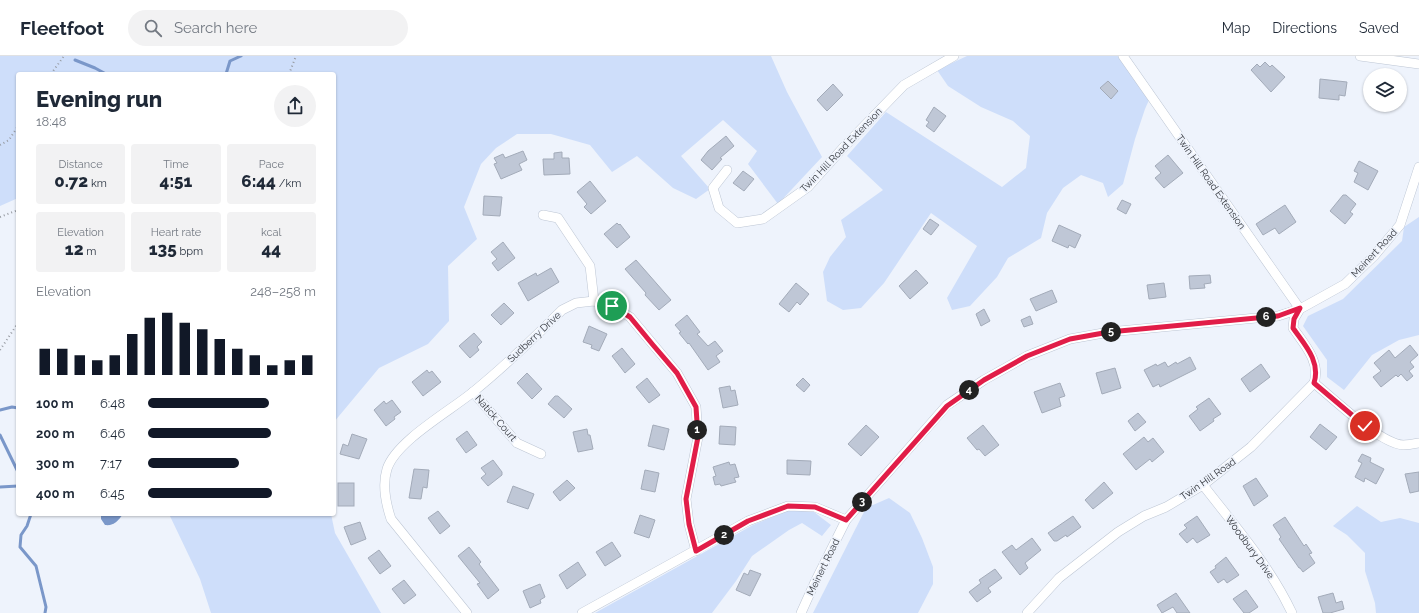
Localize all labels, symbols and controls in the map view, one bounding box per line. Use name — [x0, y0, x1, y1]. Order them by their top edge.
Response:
search box — [128, 10, 408, 46]
text: Fleetfoot — [20, 17, 104, 39]
icon: search — [142, 17, 164, 39]
text: Search here — [174, 19, 257, 37]
text: Map — [1222, 20, 1250, 36]
text: Directions — [1272, 20, 1337, 36]
text: Saved — [1359, 20, 1399, 36]
map controls — [1363, 68, 1407, 112]
button: layers — [1363, 68, 1407, 112]
button: share — [274, 85, 316, 127]
text: Evening run — [36, 86, 162, 112]
street label: Twin Hill Road Extension — [798, 106, 884, 194]
text: 18:48 — [36, 114, 67, 129]
street label: Twin Hill Road Extension — [1174, 133, 1248, 231]
text: Distance — [59, 158, 103, 171]
text: Time — [163, 158, 189, 171]
text: Pace — [259, 158, 284, 171]
text: 0.72 — [54, 171, 88, 191]
text: 4:51 — [160, 171, 192, 191]
text: 6:44 — [241, 171, 276, 191]
text: km — [88, 177, 107, 190]
text: /km — [276, 177, 301, 190]
text: Elevation — [57, 226, 104, 239]
text: Heart rate — [151, 226, 201, 239]
text: kcal — [261, 226, 282, 239]
street label: Meinert Road — [1349, 227, 1399, 279]
text: 12 — [65, 239, 84, 259]
text: 135 — [149, 239, 177, 259]
text: 44 — [262, 239, 281, 259]
text: m — [84, 245, 96, 258]
text: bpm — [177, 245, 203, 258]
text: Elevation — [36, 284, 91, 299]
text: 248–258 m — [250, 284, 316, 299]
pin — [595, 289, 629, 323]
icon: arrive — [601, 295, 623, 317]
pin: 6 — [1256, 307, 1276, 327]
street label: Sudberry Drive — [505, 309, 563, 365]
text: 6 — [1263, 310, 1269, 323]
pin: 5 — [1101, 322, 1121, 342]
text: 5 — [1108, 325, 1114, 338]
pin: 4 — [959, 380, 979, 400]
text: 4 — [966, 383, 972, 396]
street label: Natick Court — [473, 393, 519, 444]
text: 100 m — [36, 396, 74, 411]
text: 6:48 — [100, 396, 125, 411]
pin — [1348, 409, 1382, 443]
icon: check — [1354, 415, 1376, 437]
pin: 1 — [687, 420, 707, 440]
text: 1 — [694, 423, 700, 436]
text: 200 m — [36, 426, 75, 441]
text: 6:46 — [100, 426, 125, 441]
text: 300 m — [36, 456, 74, 471]
text: 7:17 — [100, 456, 122, 471]
street label: Twin Hill Road — [1178, 456, 1238, 502]
text: 400 m — [36, 486, 75, 501]
text: 6:45 — [100, 486, 124, 501]
pin: 3 — [852, 492, 872, 512]
text: 3 — [859, 495, 865, 508]
street label: Woodbury Drive — [1223, 513, 1277, 581]
pin: 2 — [714, 525, 734, 545]
text: 2 — [721, 528, 727, 541]
street label: Meinert Road — [805, 537, 841, 597]

